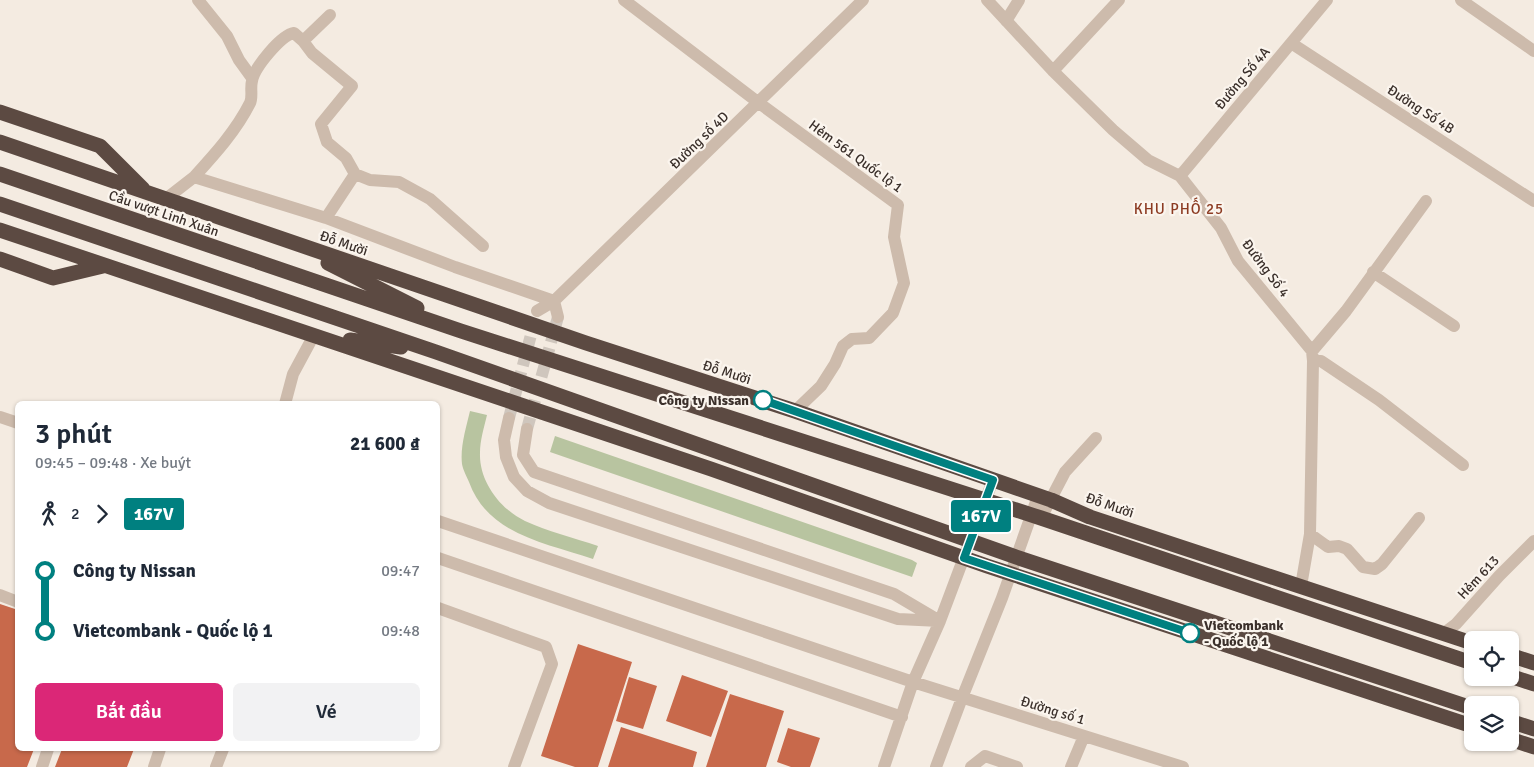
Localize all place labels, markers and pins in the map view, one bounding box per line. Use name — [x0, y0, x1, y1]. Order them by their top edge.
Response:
marker: Công ty Nissan — [753, 390, 773, 410]
place label: Công ty Nissan — [658, 392, 749, 409]
place label: Vietcombank - Quốc lộ 1 — [1204, 617, 1284, 650]
marker: Vietcombank - Quốc lộ 1 — [1180, 623, 1200, 643]

